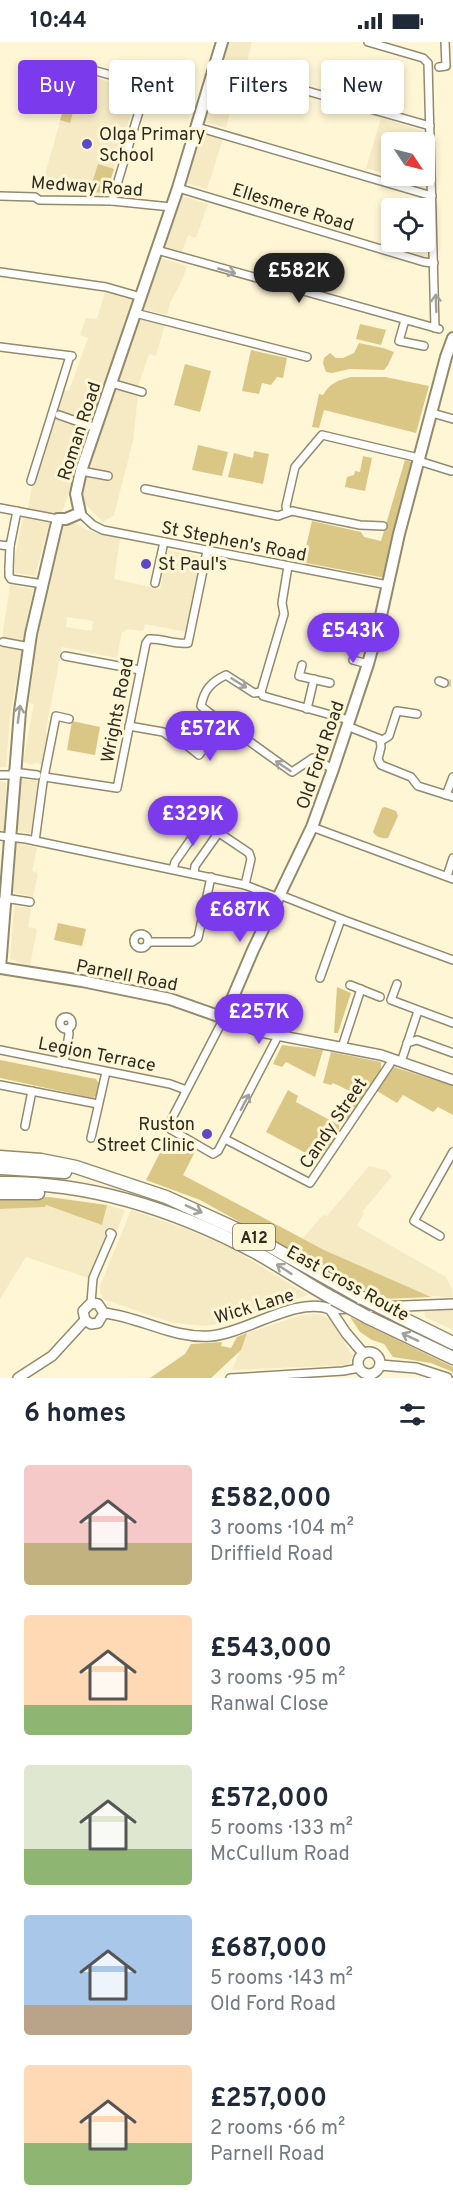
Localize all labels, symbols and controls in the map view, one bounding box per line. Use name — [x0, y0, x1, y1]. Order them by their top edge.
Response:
text: 10:44 — [30, 8, 87, 35]
chip: Buy — [18, 60, 97, 114]
chip: Rent — [109, 60, 195, 114]
chip: Filters — [207, 60, 309, 114]
chip: New — [321, 60, 404, 114]
place label: Olga Primary School — [99, 124, 205, 168]
north arrow — [381, 132, 435, 186]
map controls — [381, 132, 435, 252]
marker: Olga Primary School — [80, 137, 94, 151]
street label: Medway Road — [30, 172, 144, 203]
street label: Ellesmere Road — [229, 179, 356, 238]
button: locate — [381, 198, 435, 252]
pin: £582K — [257, 253, 341, 304]
text: £582K — [268, 259, 330, 285]
one-way arrow — [217, 265, 236, 277]
one-way arrow — [430, 293, 441, 313]
street label: Roman Road — [54, 379, 107, 484]
street label: St Stephen's Road — [159, 517, 308, 568]
place label: St Paul's — [158, 554, 227, 577]
marker: St Paul's — [139, 557, 153, 571]
pin: £543K — [311, 613, 395, 664]
text: £543K — [321, 619, 385, 645]
street label: Wrights Road — [97, 656, 140, 765]
one-way arrow — [231, 677, 248, 690]
street label: Old Ford Road — [292, 698, 351, 813]
one-way arrow — [14, 705, 25, 725]
pin: £572K — [168, 711, 252, 762]
text: £572K — [179, 717, 241, 743]
one-way arrow — [275, 759, 292, 772]
pin: £329K — [151, 796, 235, 847]
text: £329K — [162, 802, 224, 828]
pin: £687K — [198, 892, 282, 943]
text: £687K — [209, 898, 271, 924]
street label: Parnell Road — [74, 955, 179, 998]
pin: £257K — [217, 994, 301, 1045]
text: £257K — [228, 1000, 290, 1026]
street label: Legion Terrace — [36, 1033, 157, 1078]
street label: Candy Street — [295, 1074, 373, 1174]
one-way arrow — [239, 1094, 251, 1111]
place label: Ruston Street Clinic — [97, 1114, 195, 1158]
marker: Ruston Street Clinic — [200, 1127, 214, 1141]
one-way arrow — [184, 1204, 203, 1215]
road number: A12 — [233, 1224, 275, 1250]
street label: East Cross Route — [282, 1241, 413, 1327]
one-way arrow — [276, 1263, 293, 1275]
street label: Wick Lane — [212, 1284, 297, 1330]
one-way arrow — [401, 1331, 419, 1342]
text: 6 homes — [24, 1398, 126, 1431]
icon: filters — [396, 1398, 429, 1431]
text: £582,000 — [210, 1483, 331, 1516]
icon: home — [72, 1489, 144, 1561]
text: 3 rooms · 104 m² — [210, 1516, 354, 1542]
text: Driffield Road — [210, 1542, 333, 1568]
text: £543,000 — [210, 1633, 332, 1666]
icon: home — [72, 1639, 144, 1711]
text: 3 rooms · 95 m² — [210, 1666, 346, 1692]
text: Ranwal Close — [210, 1692, 329, 1718]
text: £572,000 — [210, 1783, 329, 1816]
icon: home — [72, 1789, 144, 1861]
text: 5 rooms · 133 m² — [210, 1816, 353, 1842]
text: McCullum Road — [210, 1842, 350, 1868]
text: £687,000 — [210, 1933, 327, 1966]
icon: home — [72, 1939, 144, 2011]
text: 5 rooms · 143 m² — [210, 1966, 353, 1992]
text: Old Ford Road — [210, 1992, 336, 2018]
text: £257,000 — [210, 2083, 327, 2116]
icon: home — [72, 2089, 144, 2161]
text: 2 rooms · 66 m² — [210, 2116, 345, 2142]
text: Parnell Road — [210, 2142, 324, 2168]

